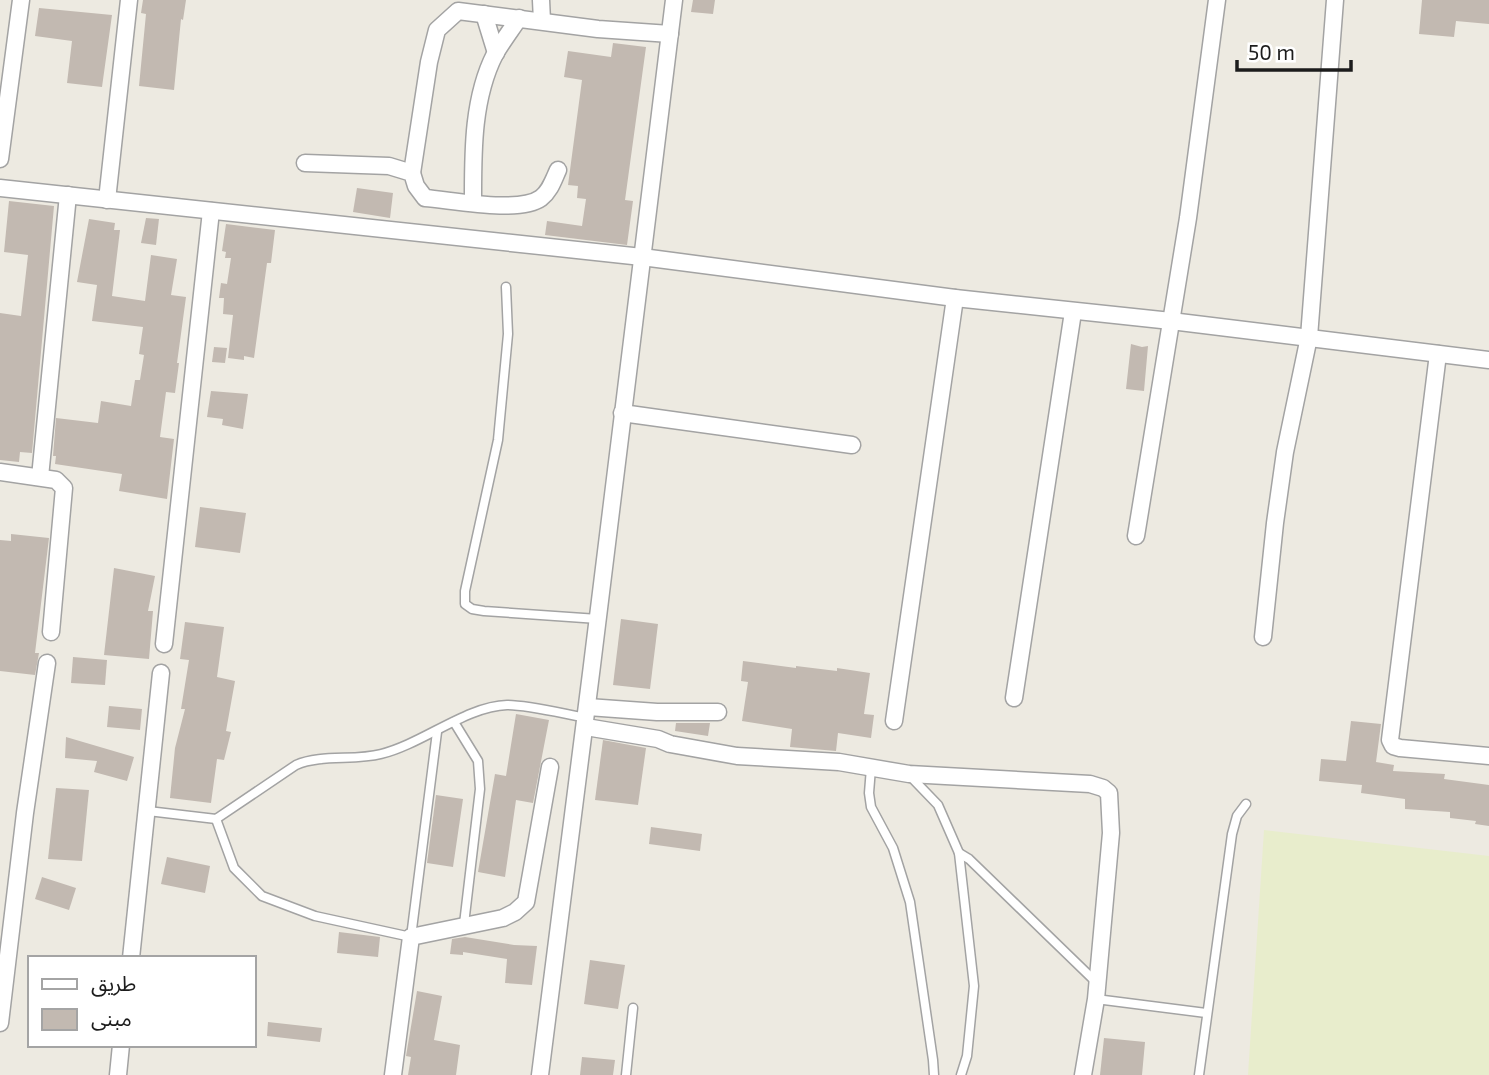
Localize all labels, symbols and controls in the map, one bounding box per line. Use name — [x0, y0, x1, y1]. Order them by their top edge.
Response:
scale bar — [1237, 28, 1351, 72]
text: 50 m — [1248, 39, 1295, 64]
legend — [28, 956, 256, 1047]
text: طريق — [91, 970, 136, 997]
text: مبنى — [91, 1005, 132, 1031]

